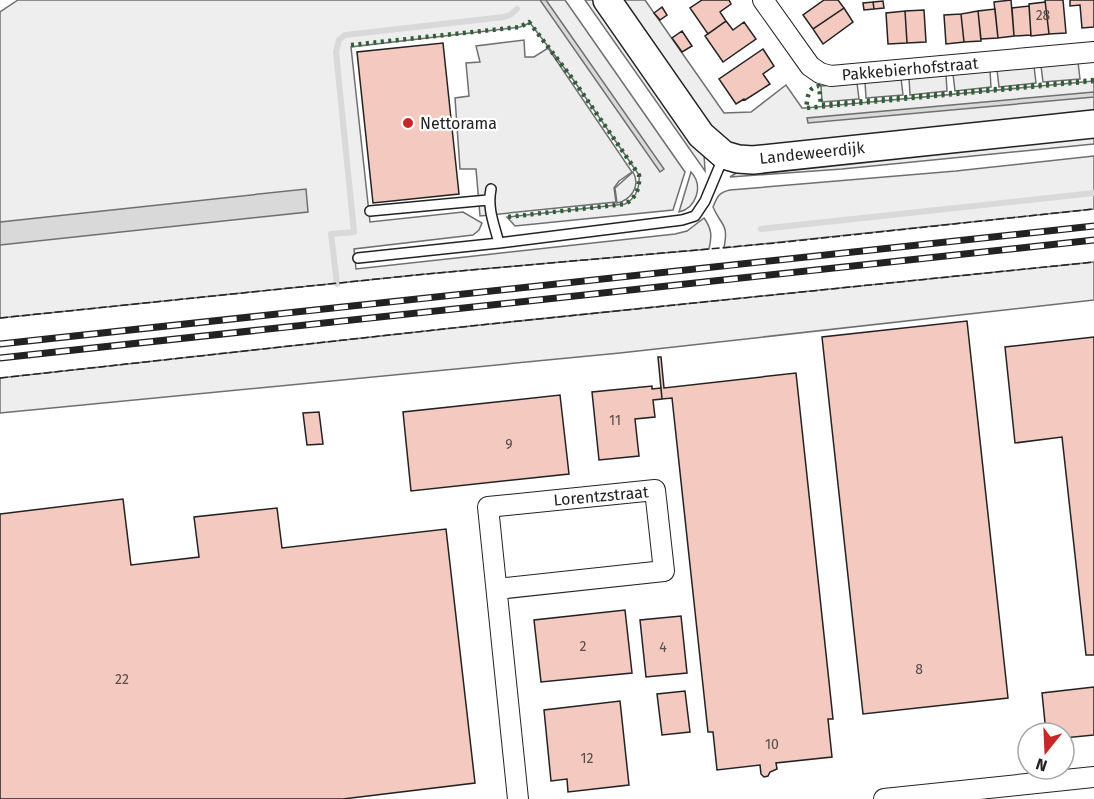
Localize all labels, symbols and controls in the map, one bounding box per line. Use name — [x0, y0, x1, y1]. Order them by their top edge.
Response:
house number: 28 — [1036, 7, 1051, 24]
street label: Pakkebierhofstraat — [841, 54, 979, 84]
place label: Nettorama — [420, 114, 497, 133]
marker: Nettorama — [401, 116, 415, 130]
street label: Landeweerdijk — [759, 138, 866, 168]
house number: 11 — [609, 412, 621, 429]
house number: 9 — [505, 436, 513, 453]
street label: Lorentzstraat — [553, 482, 650, 510]
house number: 2 — [580, 638, 587, 655]
house number: 4 — [659, 639, 667, 656]
house number: 8 — [915, 661, 923, 678]
house number: 22 — [115, 671, 129, 688]
north arrow — [1016, 721, 1076, 781]
house number: 10 — [765, 736, 779, 753]
house number: 12 — [581, 750, 594, 767]
text: N — [1034, 754, 1049, 775]

